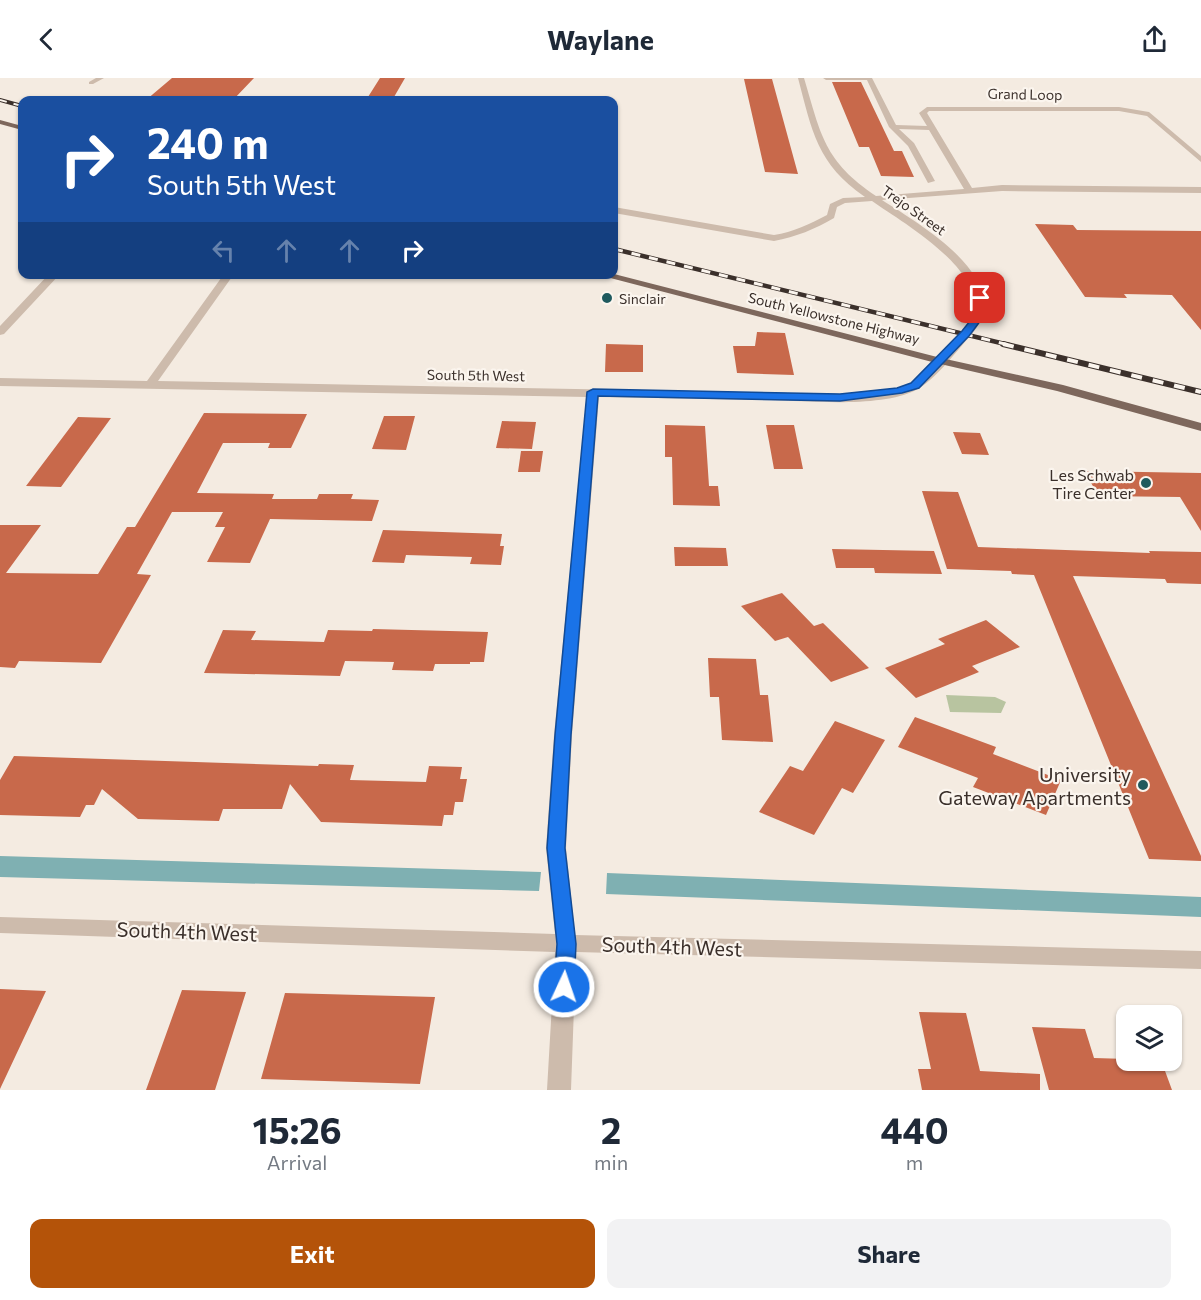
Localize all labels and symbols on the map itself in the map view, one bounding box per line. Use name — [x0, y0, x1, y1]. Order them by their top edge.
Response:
street label: Grand Loop — [987, 85, 1063, 103]
street label: Trejo Street — [879, 182, 950, 239]
pin — [954, 272, 1005, 323]
street label: South Yellowstone Highway — [747, 288, 921, 348]
place label: Sinclair — [619, 290, 666, 307]
marker: Sinclair — [600, 291, 614, 305]
street label: South 5th West — [427, 366, 525, 384]
place label: Les Schwab Tire Center — [1049, 465, 1135, 502]
marker: Les Schwab Tire Center — [1139, 476, 1153, 490]
place label: University Gateway Apartments — [938, 762, 1131, 809]
marker: University Gateway Apartments — [1136, 778, 1150, 792]
street label: South 4th West — [116, 917, 258, 945]
street label: South 4th West — [601, 932, 743, 960]
position arrow — [532, 955, 596, 1019]

